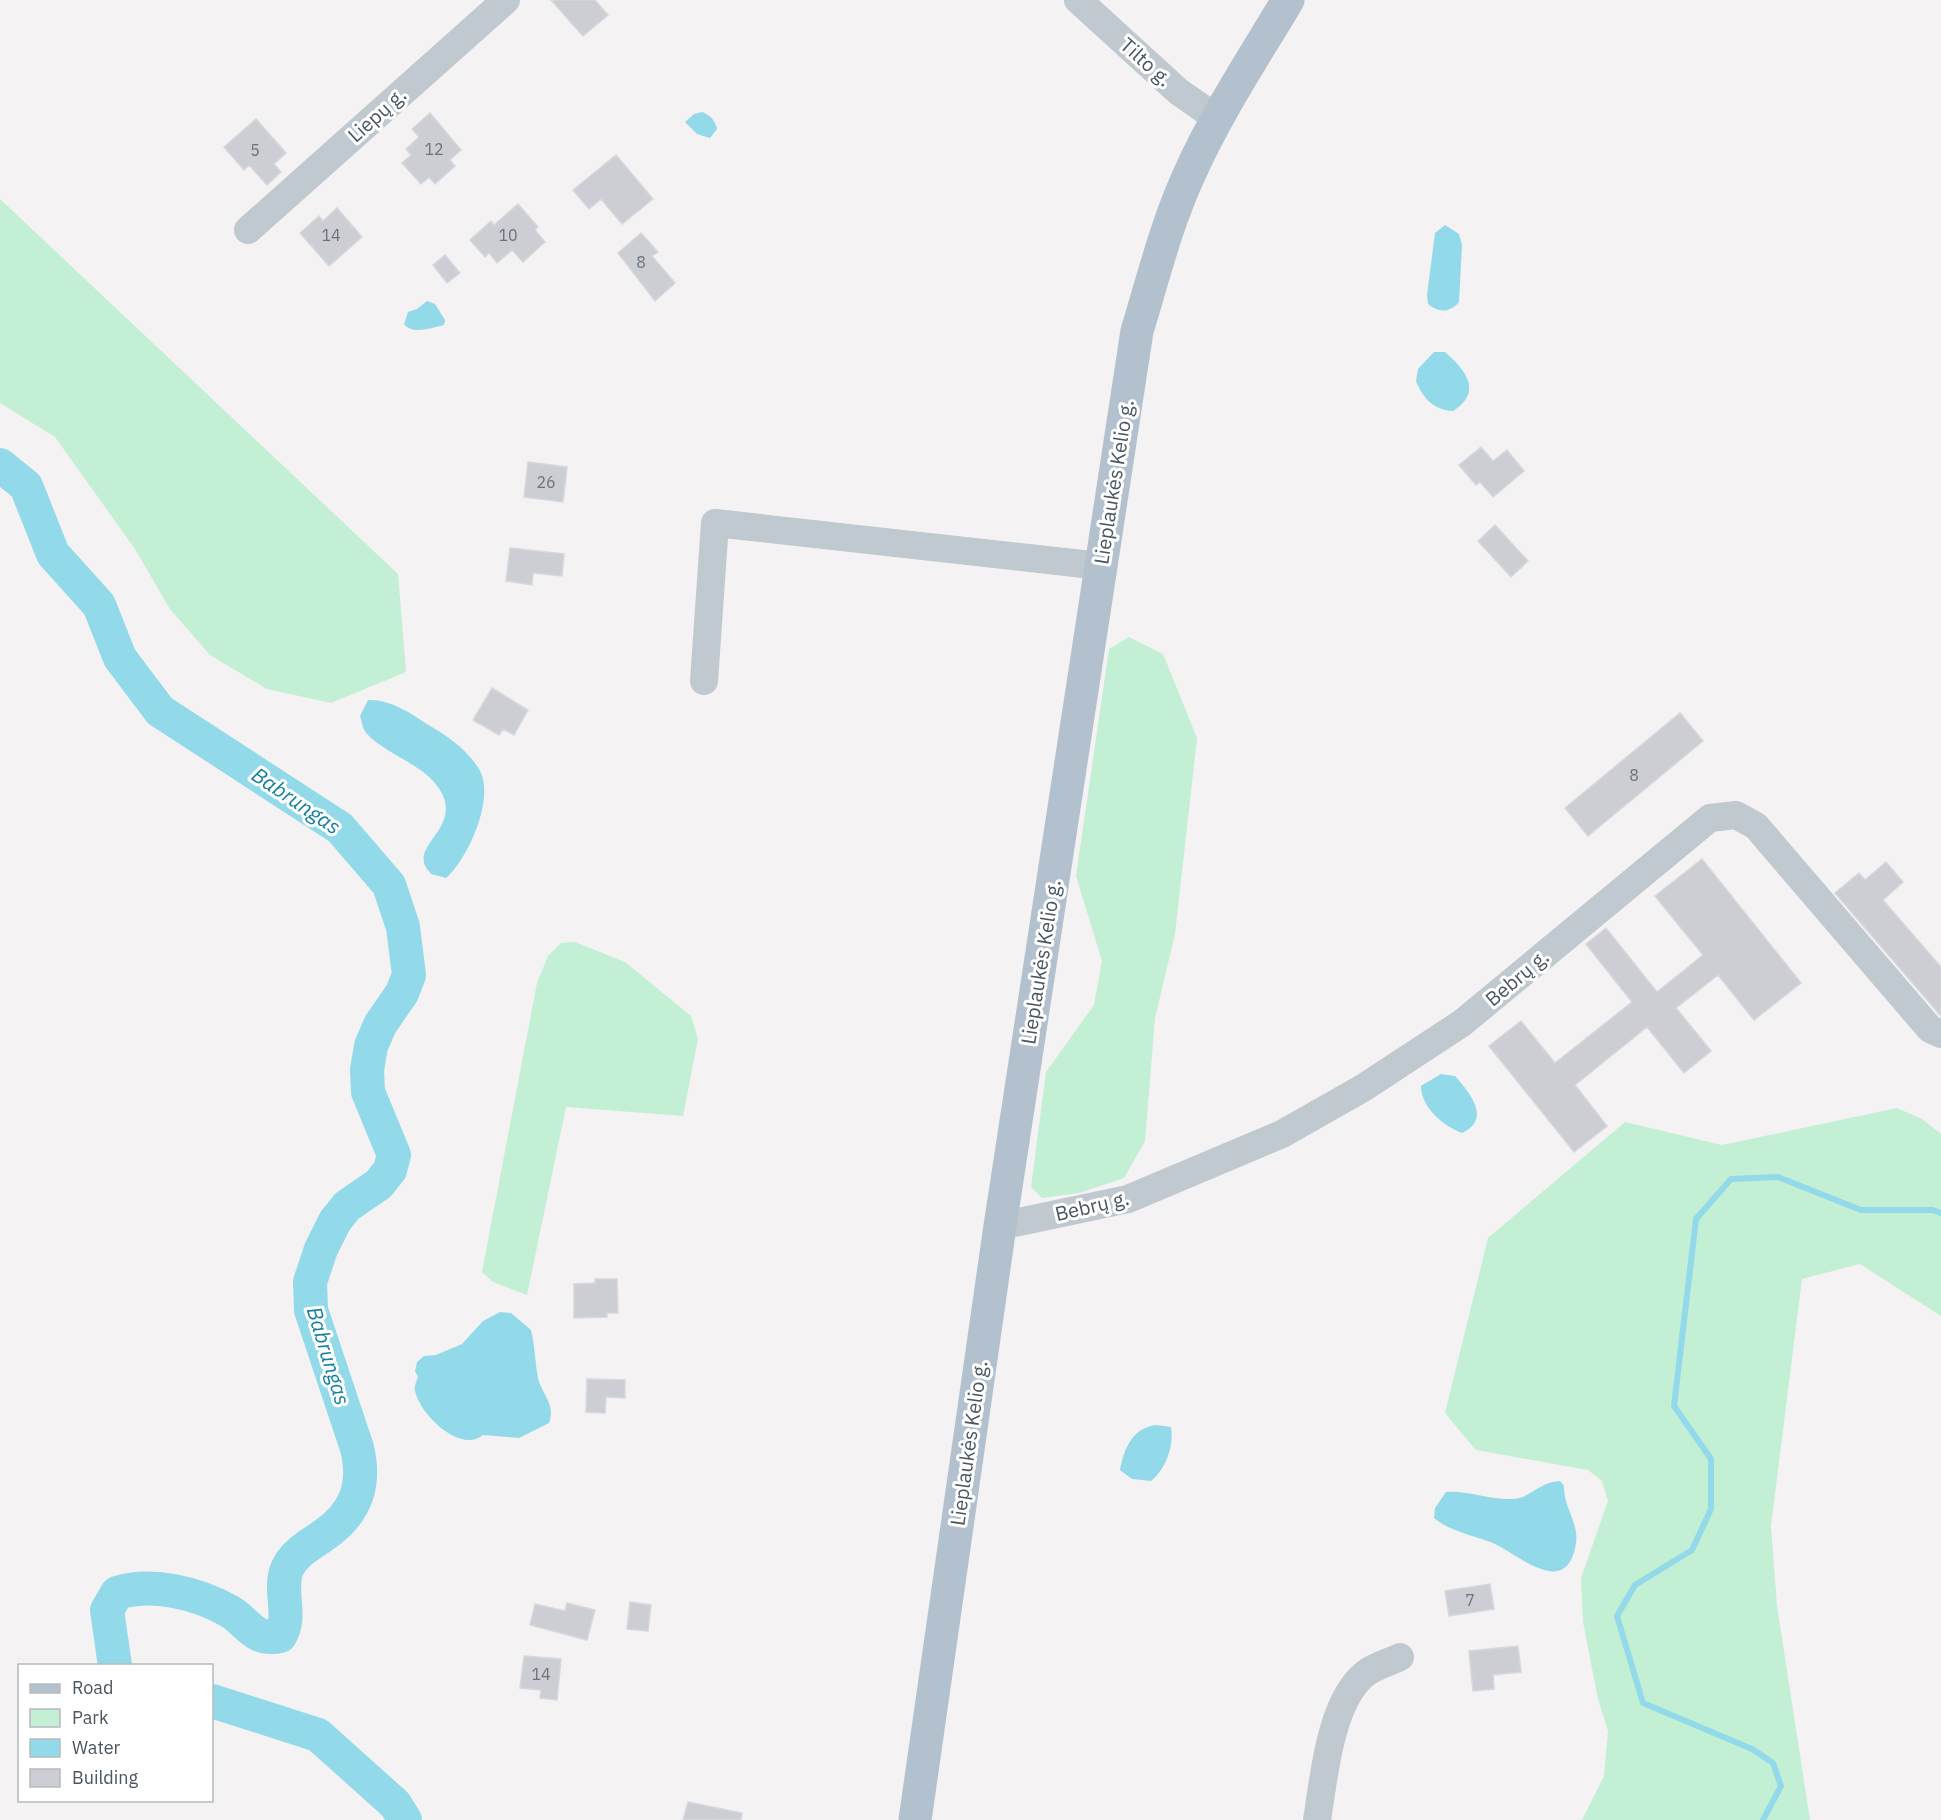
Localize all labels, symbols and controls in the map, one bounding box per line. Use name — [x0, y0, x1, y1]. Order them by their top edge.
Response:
street label: Tilto g. — [1115, 31, 1178, 92]
street label: Liepų g. — [342, 81, 412, 148]
house number: 12 — [424, 139, 444, 159]
house number: 5 — [250, 140, 260, 160]
house number: 14 — [321, 225, 341, 245]
house number: 10 — [498, 225, 518, 245]
house number: 8 — [636, 252, 646, 272]
street label: Lieplaukės Kelio g. — [1087, 398, 1140, 566]
house number: 26 — [536, 472, 556, 492]
water label: Babrungas — [247, 760, 347, 840]
house number: 8 — [1629, 765, 1639, 785]
street label: Lieplaukės Kelio g. — [1014, 878, 1067, 1046]
street label: Bebrų g. — [1479, 943, 1554, 1012]
street label: Bebrų g. — [1052, 1184, 1132, 1227]
water label: Babrungas — [301, 1303, 357, 1408]
street label: Lieplaukės Kelio g. — [944, 1359, 993, 1527]
house number: 7 — [1465, 1590, 1475, 1610]
legend — [18, 1664, 213, 1802]
house number: 14 — [531, 1664, 551, 1684]
text: Road — [72, 1676, 113, 1699]
text: Park — [72, 1706, 109, 1729]
text: Water — [72, 1736, 121, 1759]
text: Building — [72, 1766, 139, 1789]

